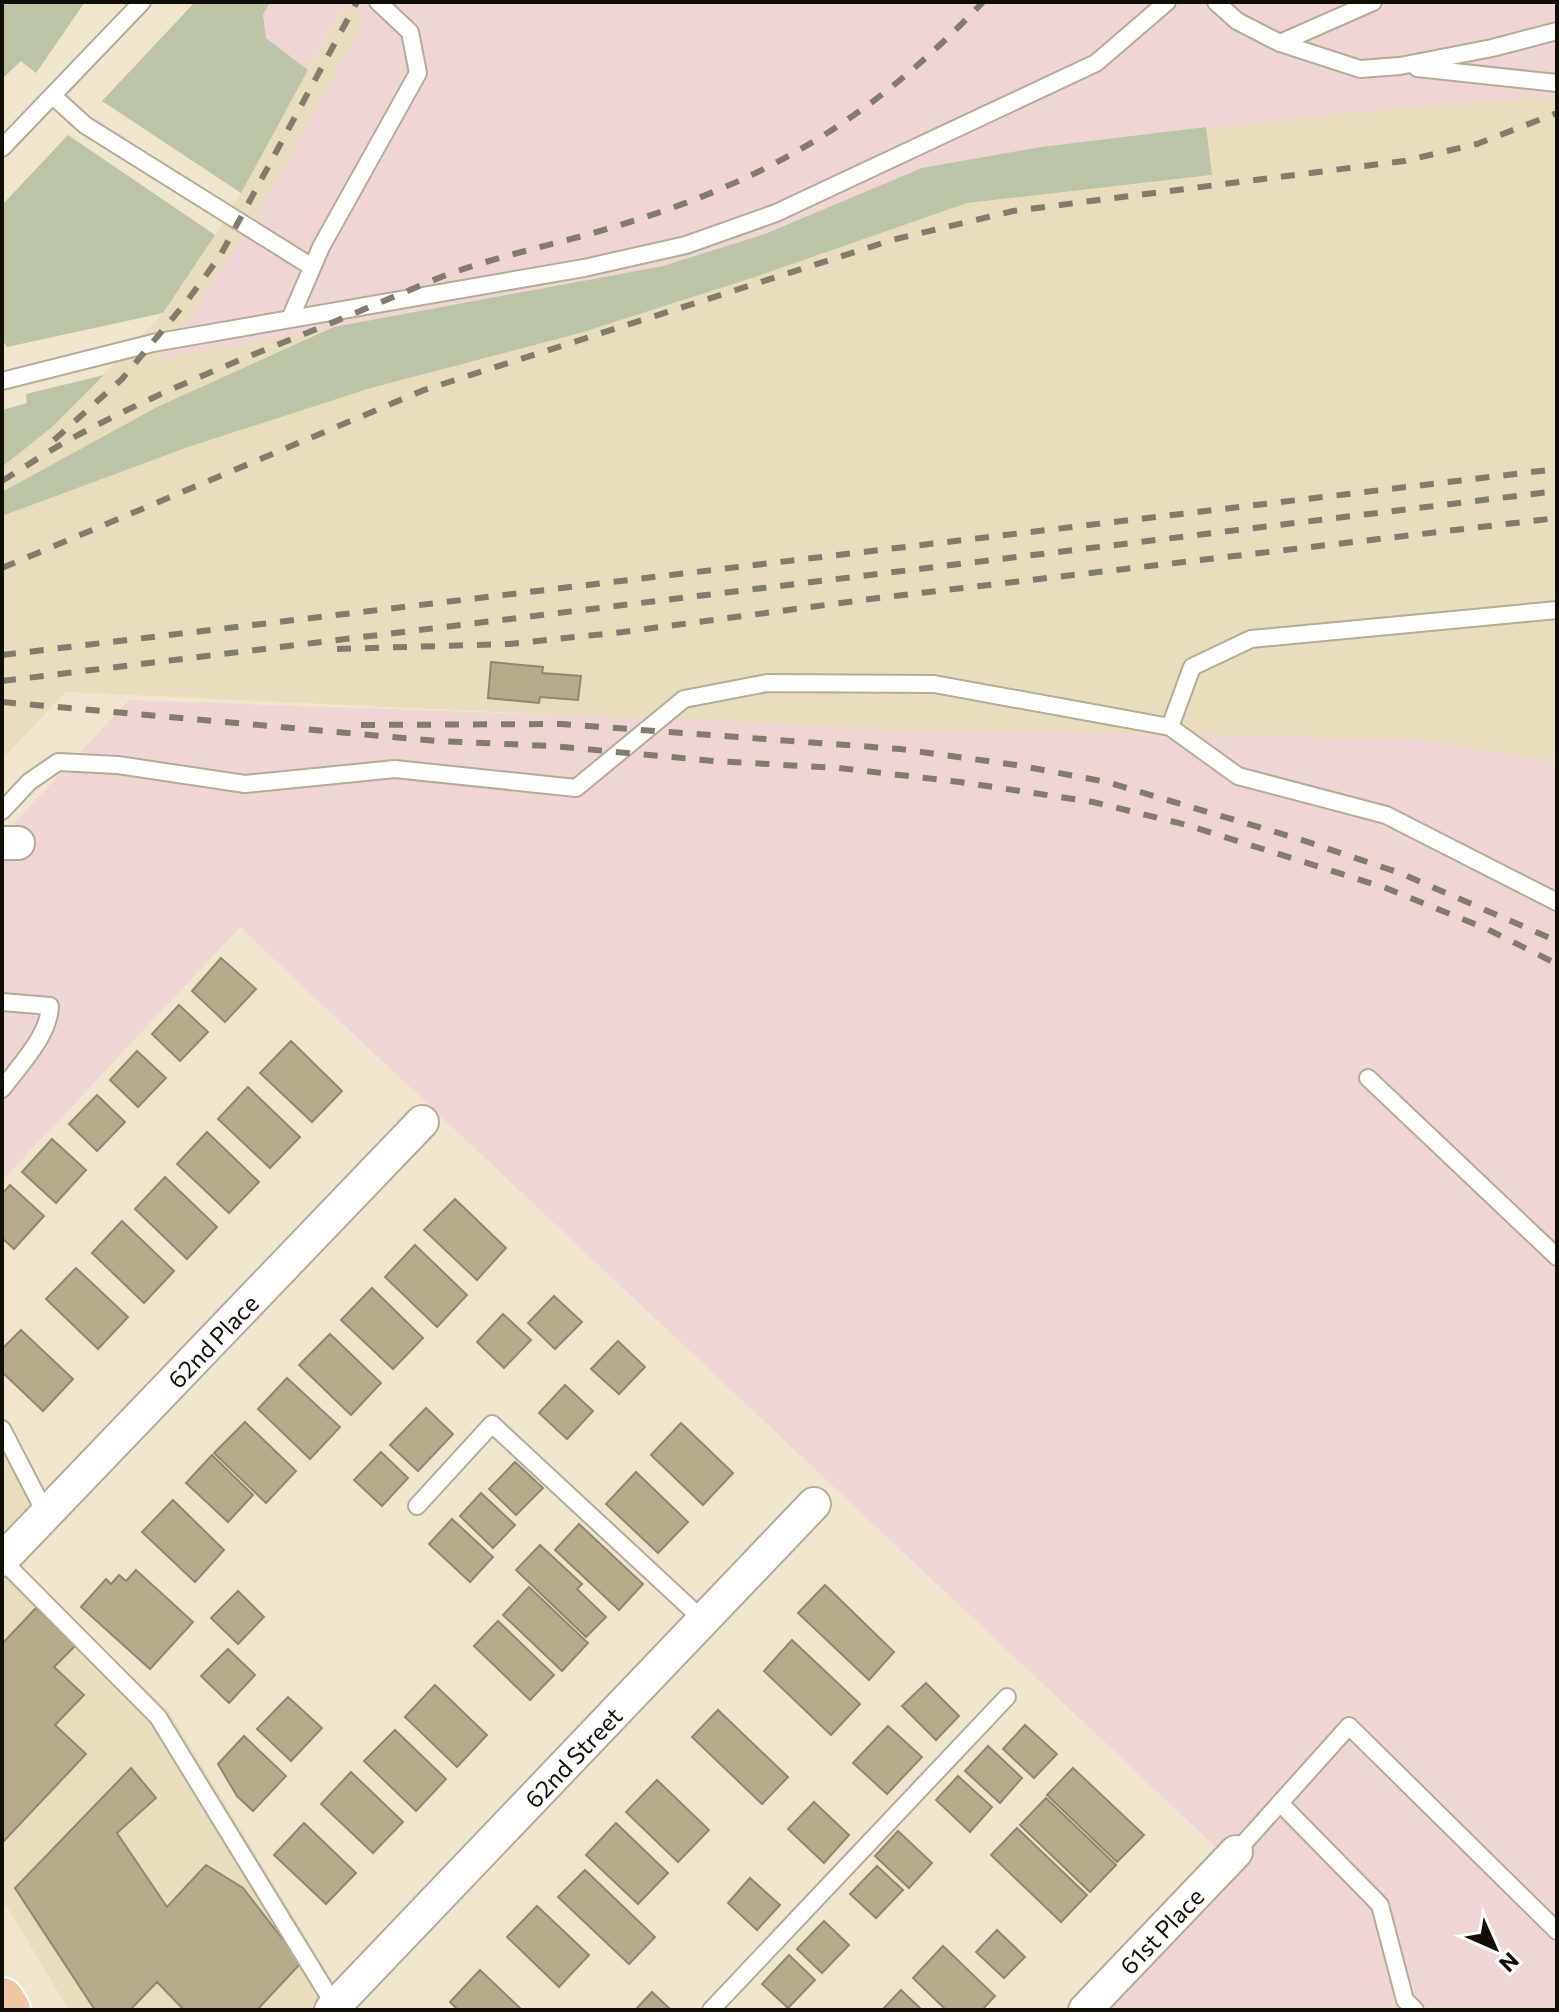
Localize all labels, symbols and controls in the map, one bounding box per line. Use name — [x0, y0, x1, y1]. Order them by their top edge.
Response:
street label: 62nd Place — [161, 1288, 264, 1393]
street label: 62nd Street — [518, 1700, 627, 1813]
street label: 61st Place — [1113, 1881, 1209, 1980]
north arrow — [1455, 1908, 1535, 1988]
text: N — [1494, 1947, 1525, 1978]

